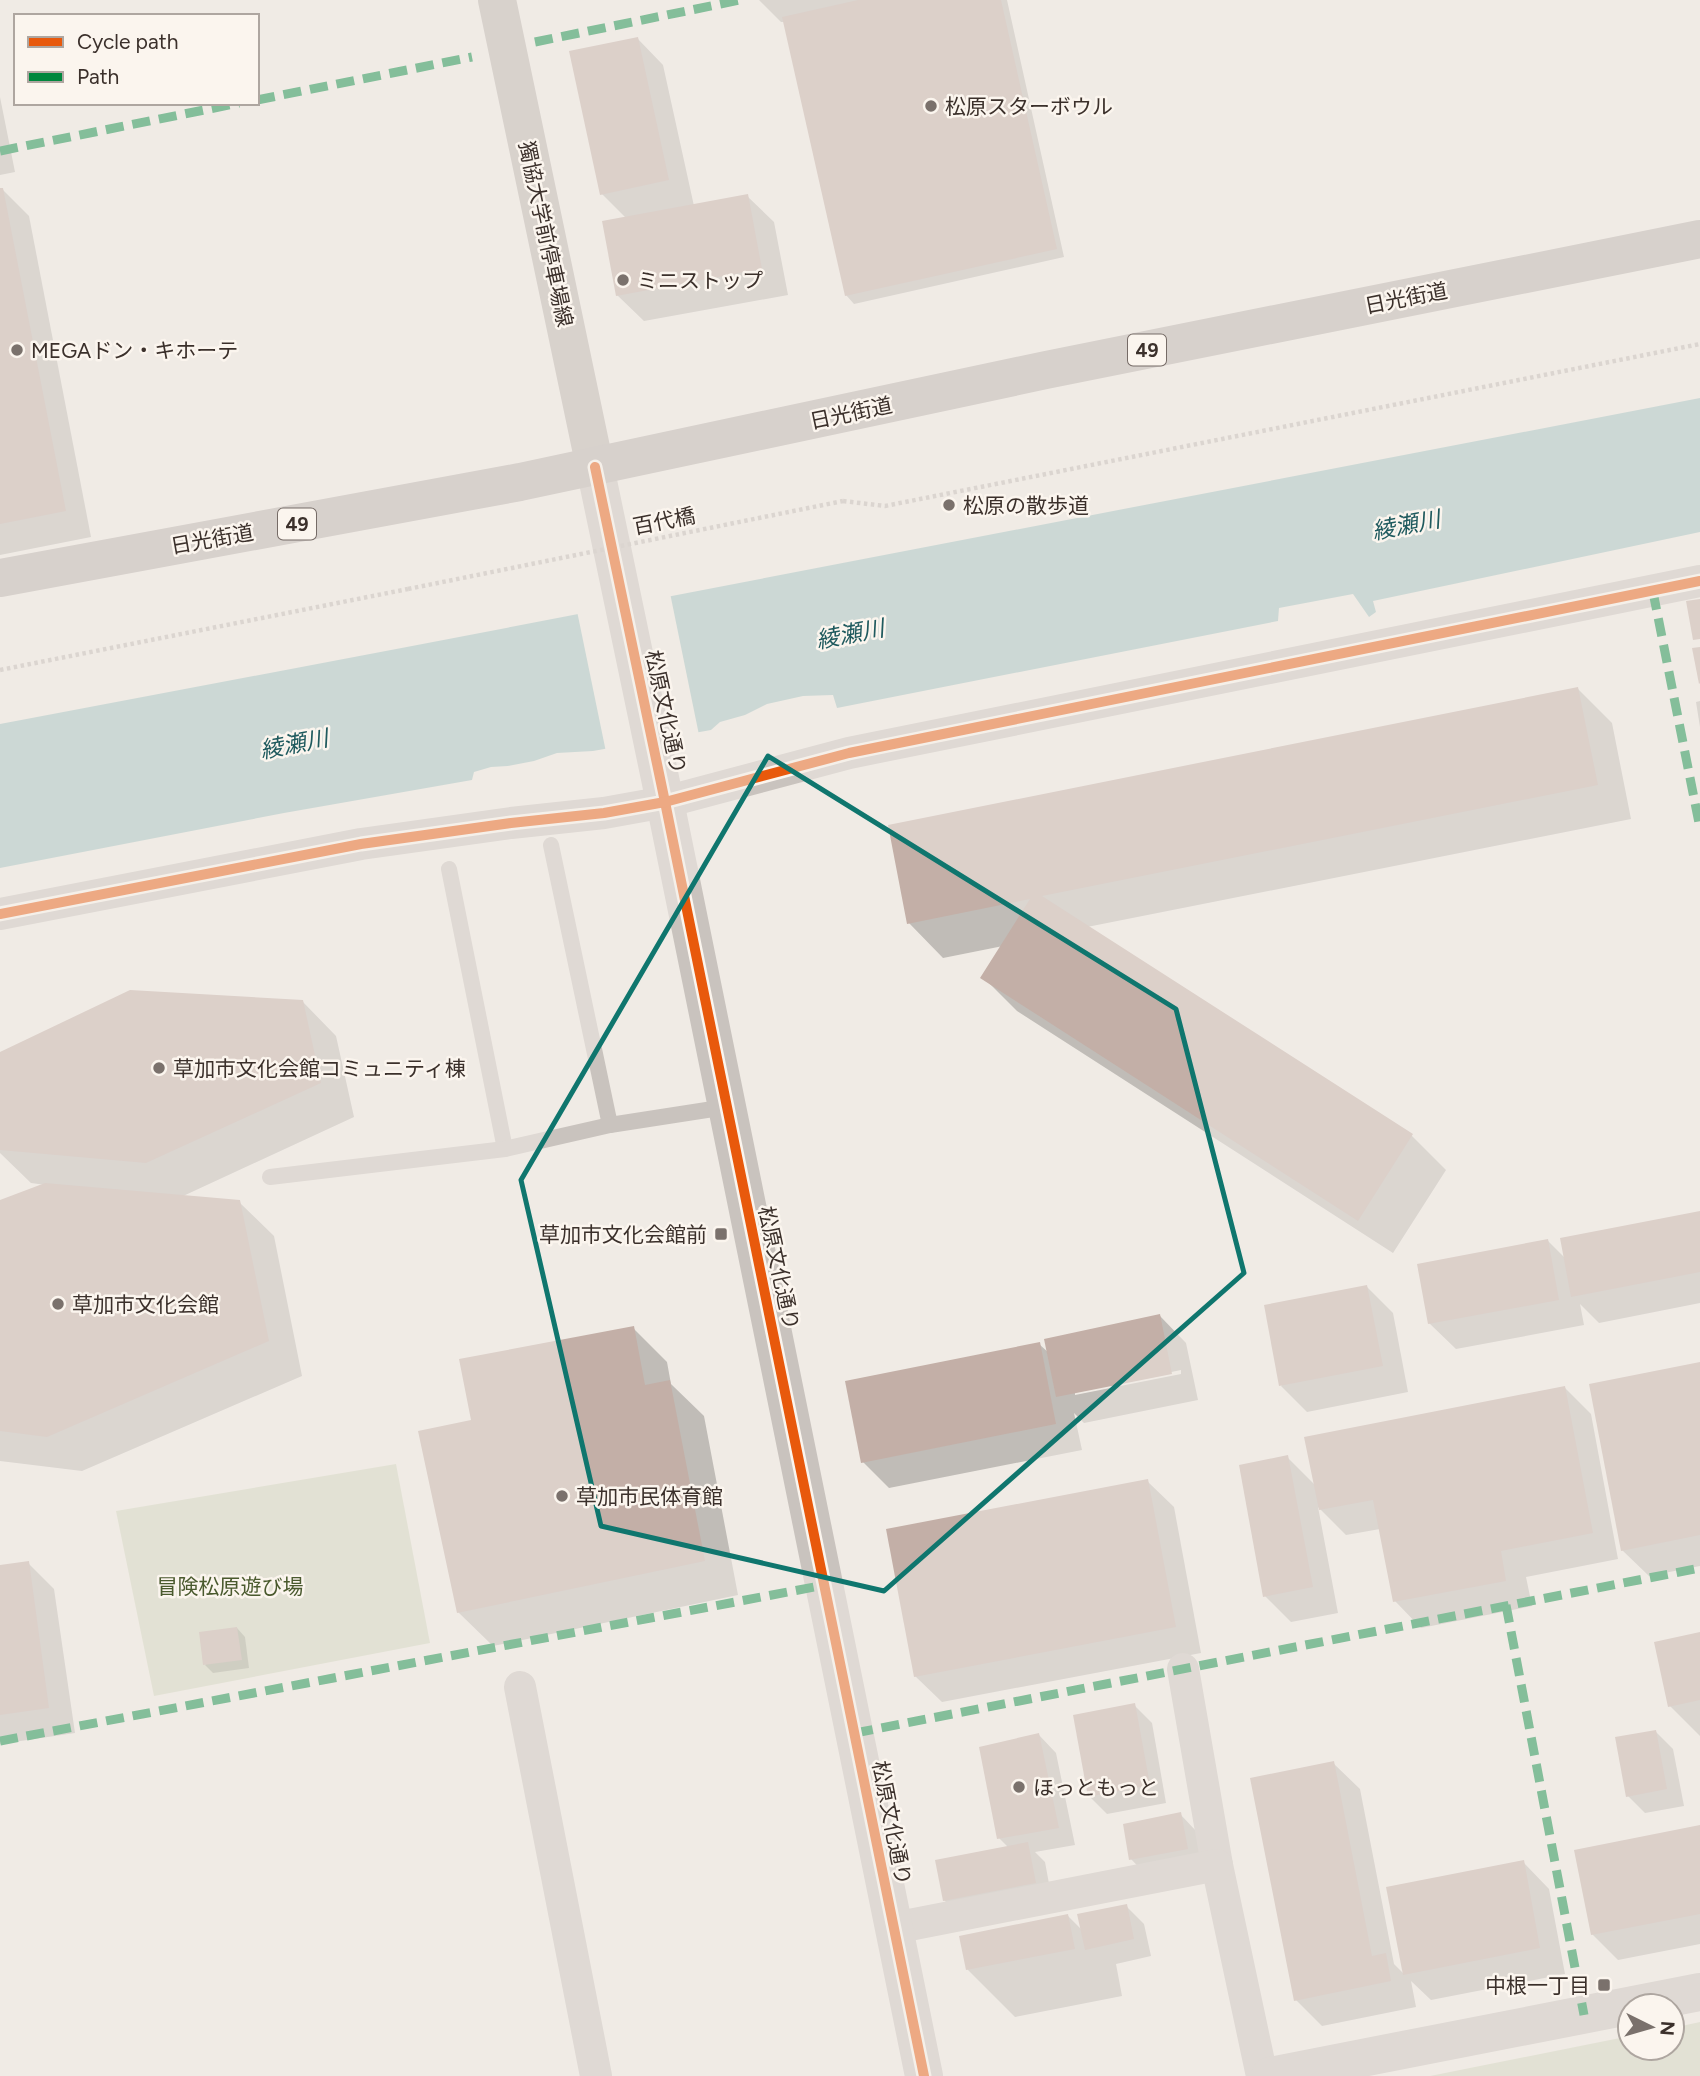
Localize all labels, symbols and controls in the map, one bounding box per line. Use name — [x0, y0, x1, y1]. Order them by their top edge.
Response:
legend — [14, 14, 259, 105]
text: Cycle path — [77, 29, 178, 54]
text: Path — [77, 64, 119, 89]
place label: 松原スターボウル — [945, 94, 1113, 119]
marker: 松原スターボウル — [923, 98, 939, 114]
street label: 獨協大学前停車場線 — [514, 139, 578, 329]
place label: ミニストップ — [637, 268, 763, 293]
marker: ミニストップ — [615, 272, 631, 288]
street label: 日光街道 — [1362, 278, 1450, 318]
road number: 49 — [1128, 334, 1166, 366]
place label: MEGAドン・キホーテ — [31, 338, 238, 363]
marker: MEGAドン・キホーテ — [9, 342, 25, 358]
street label: 日光街道 — [807, 392, 895, 434]
place label: 松原の散歩道 — [963, 493, 1089, 518]
marker: 松原の散歩道 — [941, 497, 957, 513]
street label: 百代橋 — [631, 503, 697, 539]
water label: 綾瀬川 — [1369, 504, 1445, 545]
road number: 49 — [278, 509, 316, 540]
street label: 日光街道 — [168, 519, 256, 559]
water label: 綾瀬川 — [813, 613, 889, 654]
street label: 松原文化通り — [641, 648, 691, 776]
water label: 綾瀬川 — [257, 723, 333, 764]
place label: 草加市文化会館コミュニティ棟 — [173, 1056, 466, 1081]
marker: 草加市文化会館コミュニティ棟 — [151, 1060, 167, 1076]
street label: 松原文化通り — [754, 1204, 804, 1332]
place label: 草加市文化会館前 — [539, 1222, 707, 1247]
marker: 草加市文化会館前 — [713, 1226, 729, 1242]
place label: 草加市文化会館 — [72, 1292, 219, 1317]
marker: 草加市文化会館 — [50, 1296, 66, 1312]
place label: 草加市民体育館 — [576, 1484, 723, 1509]
marker: 草加市民体育館 — [554, 1488, 570, 1504]
park label: 冒険松原遊び場 — [157, 1574, 304, 1599]
street label: 松原文化通り — [868, 1759, 916, 1887]
place label: ほっともっと — [1033, 1775, 1159, 1800]
marker: ほっともっと — [1011, 1779, 1027, 1795]
place label: 中根一丁目 — [1485, 1973, 1590, 1998]
marker: 中根一丁目 — [1596, 1977, 1612, 1993]
north arrow — [1616, 1992, 1686, 2062]
text: N — [1655, 2020, 1680, 2037]

